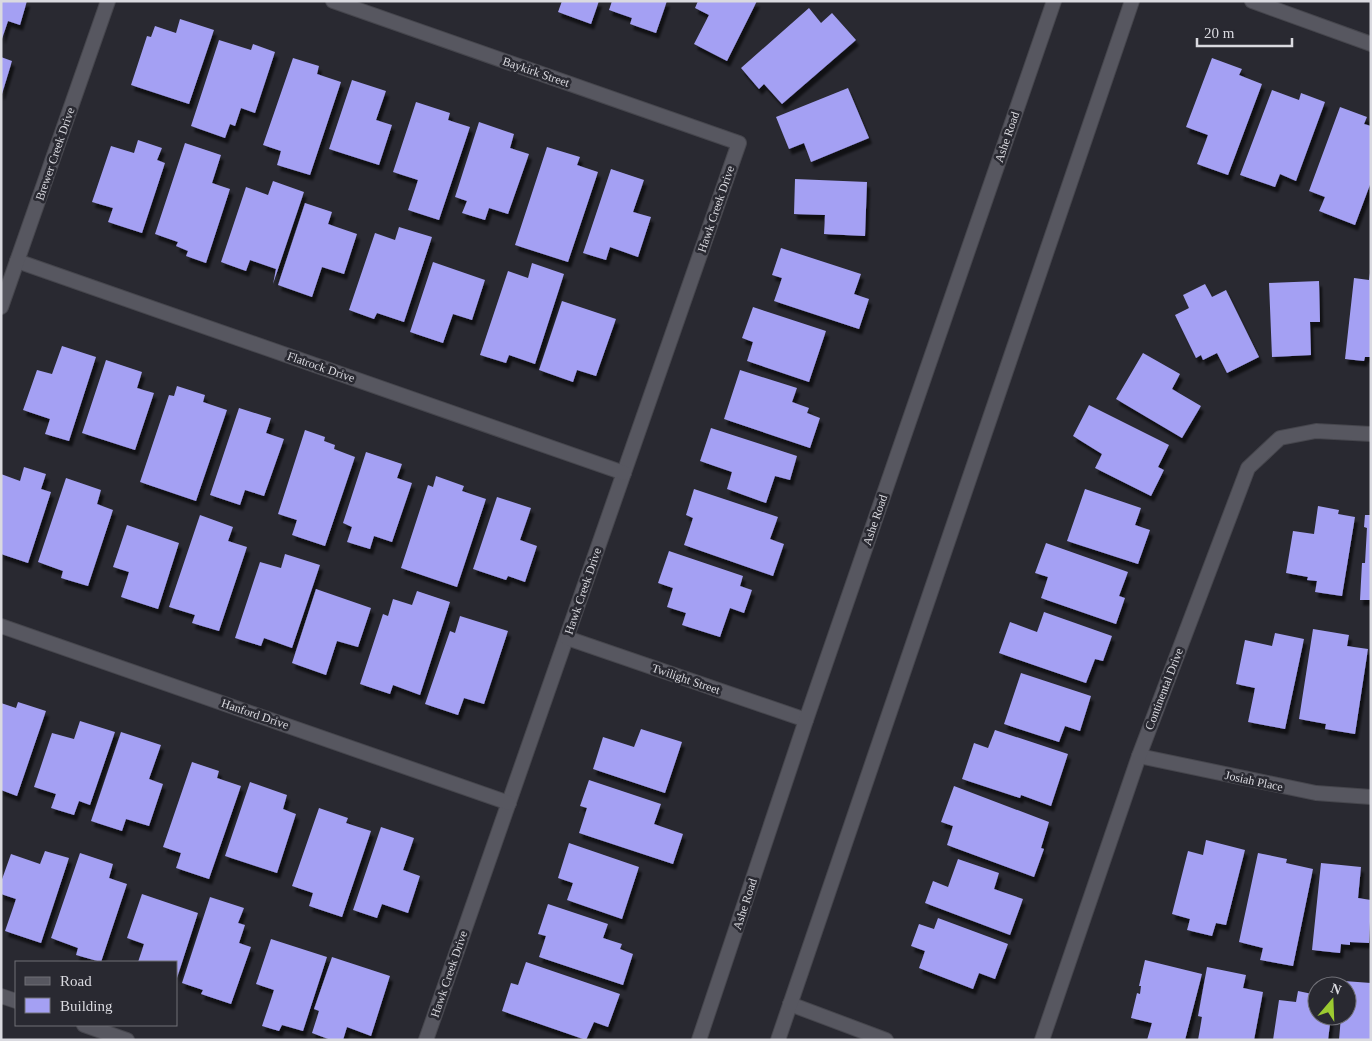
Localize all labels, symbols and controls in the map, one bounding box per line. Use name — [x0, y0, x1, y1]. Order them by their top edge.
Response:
scale bar — [1197, 15, 1292, 47]
text: 20 m — [1204, 25, 1235, 41]
street label: Baykirk Street — [501, 54, 572, 90]
street label: Brewer Creek Drive — [33, 106, 77, 202]
street label: Ashe Road — [992, 110, 1022, 164]
street label: Hawk Creek Drive — [695, 164, 737, 254]
street label: Flatrock Drive — [285, 349, 357, 385]
street label: Ashe Road — [860, 493, 890, 547]
street label: Hawk Creek Drive — [562, 546, 604, 636]
street label: Continental Drive — [1142, 646, 1186, 732]
street label: Twilight Street — [650, 661, 723, 697]
street label: Hanford Drive — [219, 696, 291, 732]
street label: Josiah Place — [1224, 768, 1284, 794]
street label: Ashe Road — [730, 877, 760, 931]
street label: Hawk Creek Drive — [428, 929, 470, 1019]
legend — [15, 961, 178, 1026]
text: Road — [60, 973, 92, 989]
north arrow — [1307, 976, 1357, 1026]
text: N — [1329, 980, 1343, 998]
text: Building — [60, 998, 113, 1014]

